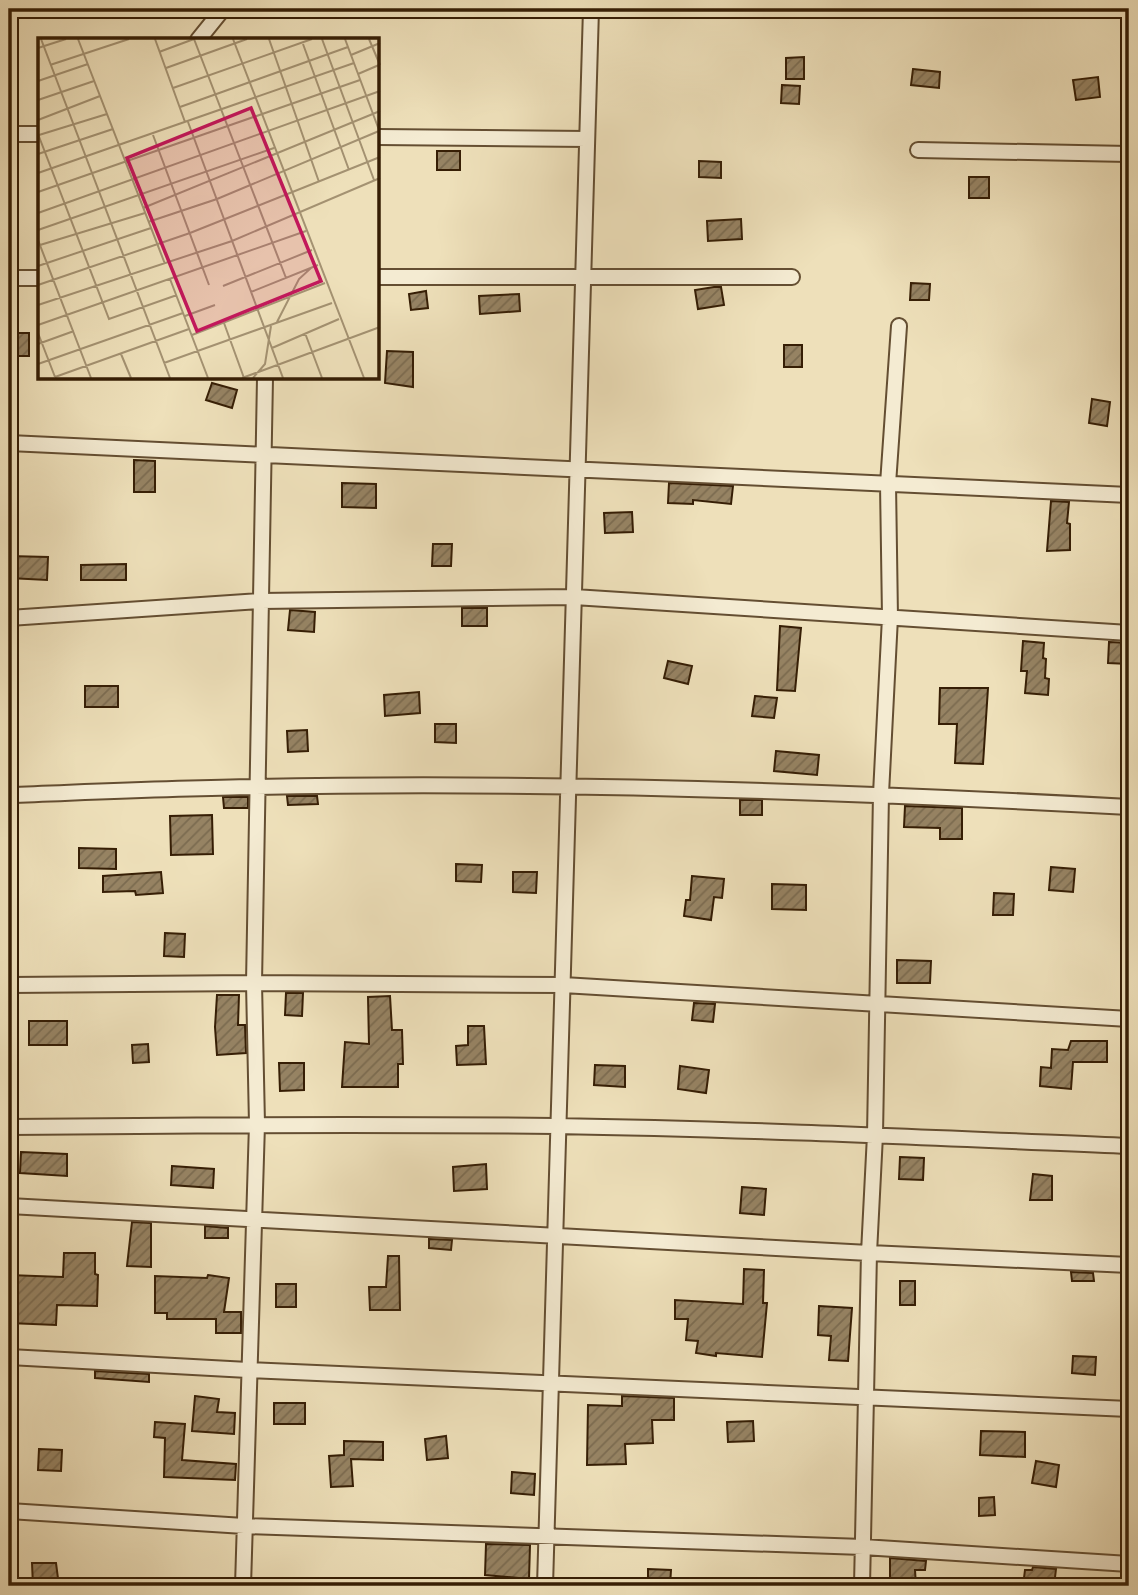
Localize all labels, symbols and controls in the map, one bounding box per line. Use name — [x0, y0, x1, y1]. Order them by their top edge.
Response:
inset map — [38, 38, 380, 380]

